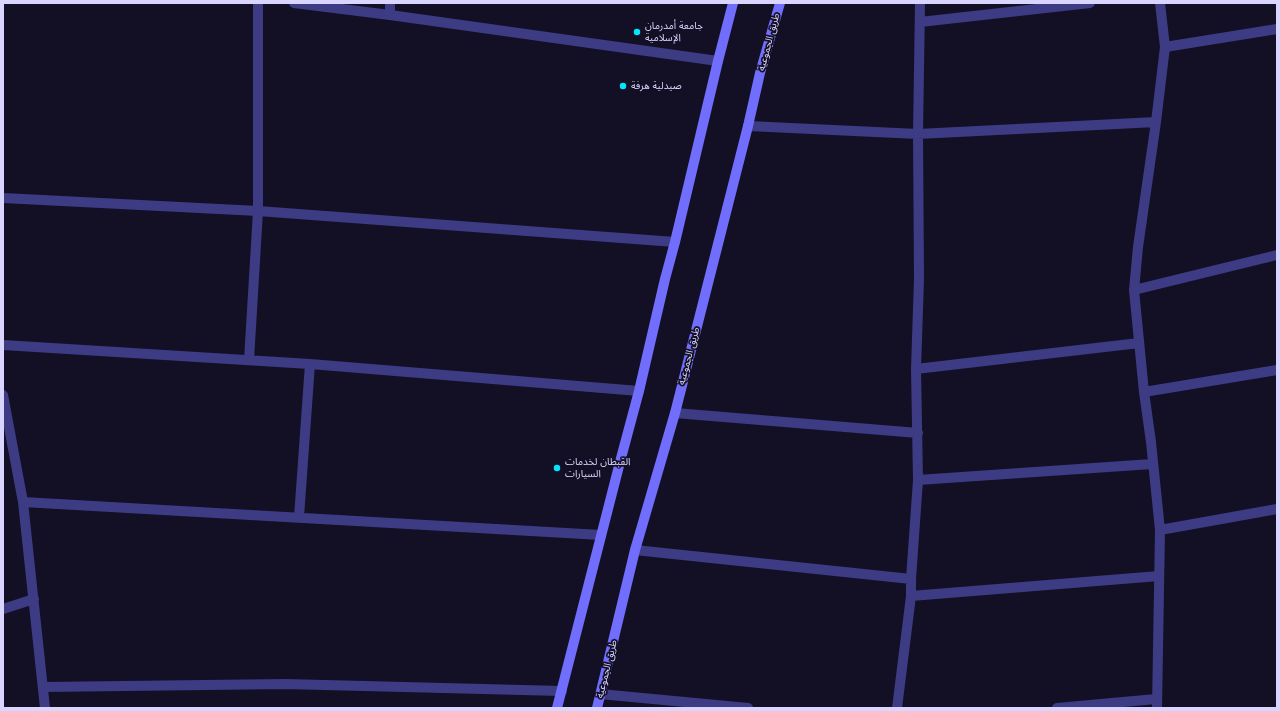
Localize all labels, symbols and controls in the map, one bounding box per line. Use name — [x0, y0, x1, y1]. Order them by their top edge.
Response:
street label: طريق الجموعية — [755, 12, 783, 72]
place label: جامعة أمدرمان الإسلامية — [645, 20, 703, 44]
marker: جامعة أمدرمان الإسلامية — [632, 27, 642, 37]
place label: صيدلية هرفة — [631, 80, 682, 92]
marker: صيدلية هرفة — [618, 81, 628, 91]
street label: طريق الجموعية — [675, 326, 703, 386]
place label: القبطان لخدمات السيارات — [565, 456, 630, 480]
marker: القبطان لخدمات السيارات — [552, 463, 562, 473]
street label: طريق الجموعية — [594, 639, 620, 699]

